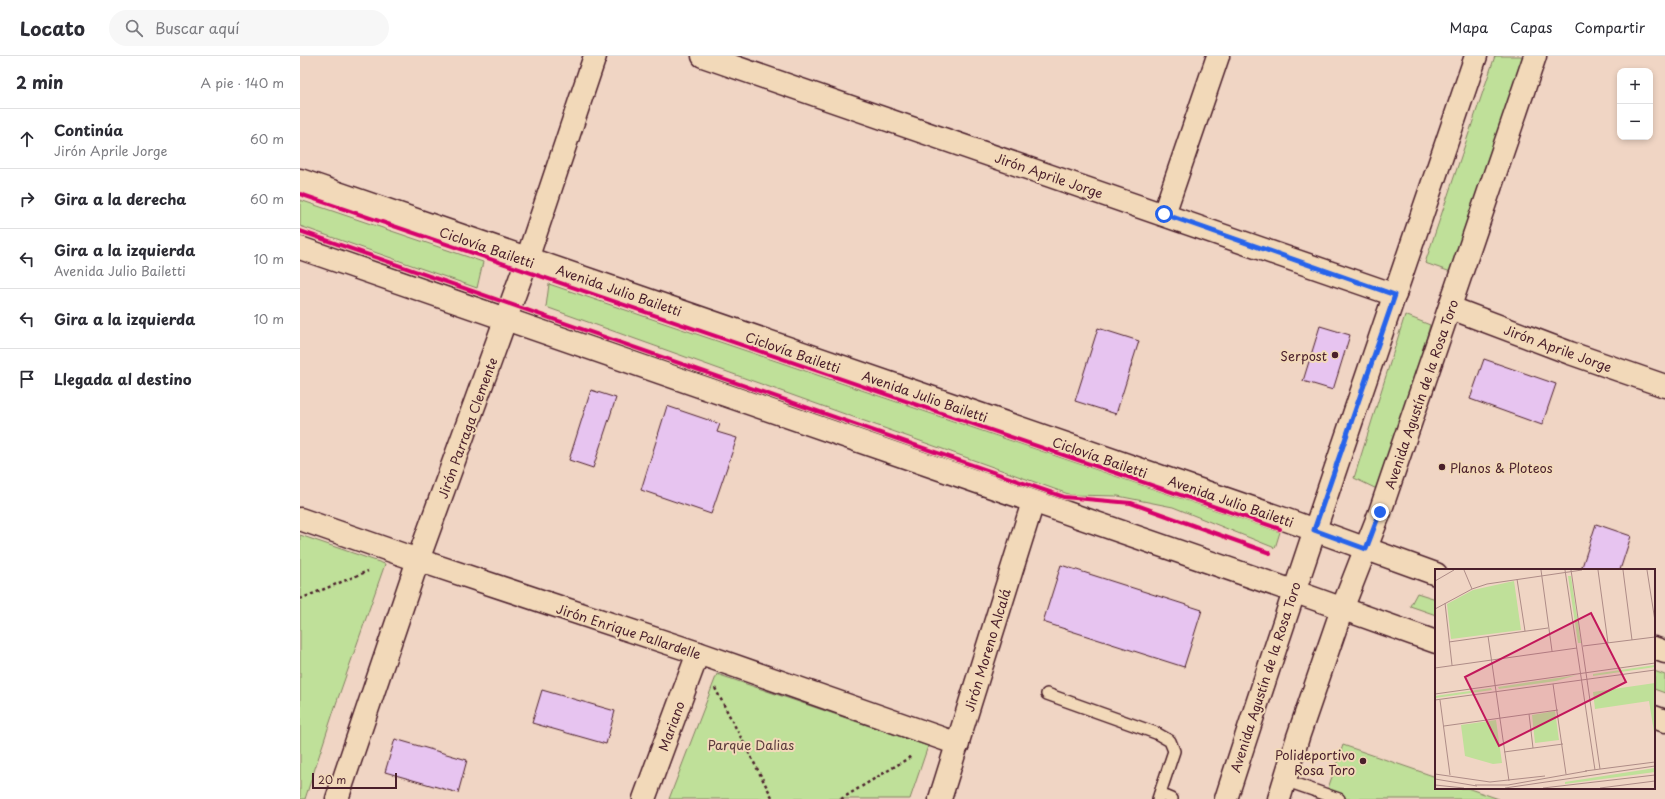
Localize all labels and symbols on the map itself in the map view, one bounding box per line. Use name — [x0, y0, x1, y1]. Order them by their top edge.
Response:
street label: Jirón Aprile Jorge — [992, 148, 1106, 202]
route start — [1155, 205, 1173, 223]
street label: Ciclovía Bailetti — [437, 222, 537, 272]
street label: Avenida Julio Bailetti — [554, 260, 684, 320]
street label: Avenida Agustín de la Rosa Toro — [1380, 297, 1462, 491]
street label: Jirón Aprile Jorge — [1501, 320, 1615, 376]
street label: Ciclovía Bailetti — [743, 327, 843, 377]
place label: Serpost — [1280, 346, 1327, 365]
marker: Serpost — [1330, 350, 1340, 360]
street label: Jirón Parraga Clemente — [433, 354, 502, 501]
street label: Avenida Julio Bailetti — [860, 366, 990, 426]
street label: Ciclovía Bailetti — [1050, 432, 1150, 482]
place label: Planos & Ploteos — [1450, 458, 1553, 477]
marker: Planos & Ploteos — [1437, 462, 1447, 472]
street label: Avenida Julio Bailetti — [1166, 471, 1296, 531]
route end — [1371, 503, 1389, 521]
inset map — [1435, 569, 1655, 789]
street label: Avenida Agustín de la Rosa Toro — [1225, 579, 1305, 775]
street label: Jirón Moreno Alcalá — [959, 585, 1015, 714]
street label: Jirón Enrique Pallardelle — [554, 599, 704, 663]
street label: Mariano — [653, 698, 689, 754]
park label: Parque Dalias — [708, 735, 794, 754]
place label: Polideportivo Rosa Toro — [1275, 745, 1355, 779]
marker: Polideportivo Rosa Toro — [1358, 756, 1368, 766]
scale bar — [312, 771, 397, 790]

